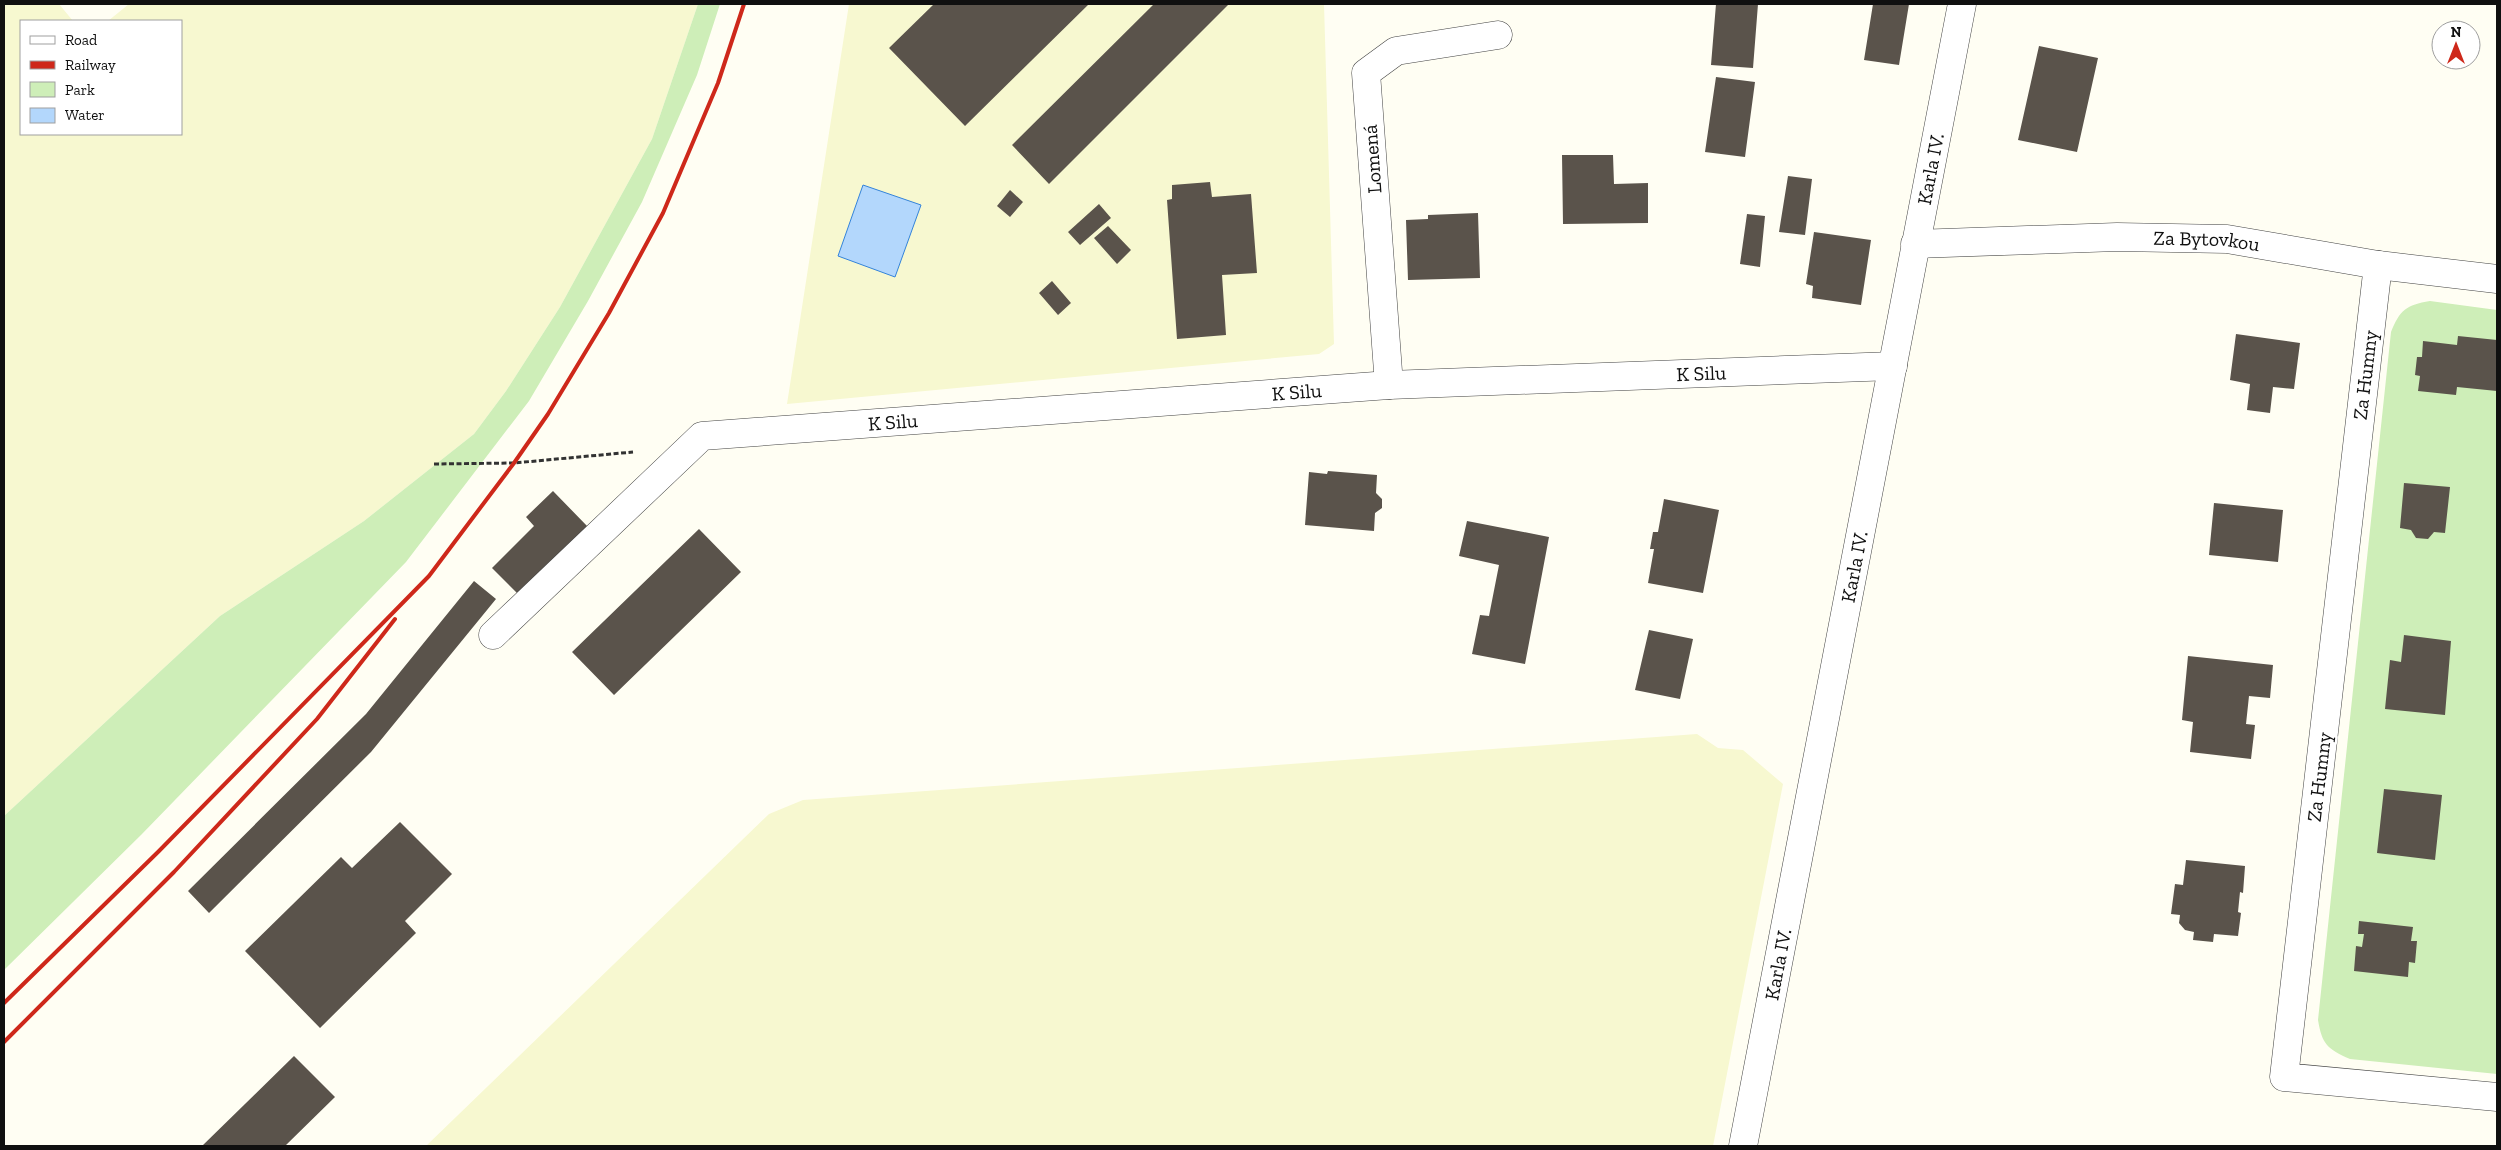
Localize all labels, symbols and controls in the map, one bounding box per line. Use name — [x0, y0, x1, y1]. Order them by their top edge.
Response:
legend — [20, 20, 182, 135]
north arrow — [2431, 20, 2481, 70]
text: N — [2451, 24, 2462, 41]
text: Road — [65, 31, 98, 49]
text: Railway — [65, 56, 116, 74]
text: Park — [65, 81, 95, 99]
text: Water — [65, 106, 105, 124]
street label: Lomená — [1358, 123, 1386, 194]
street label: Karla IV. — [1912, 131, 1949, 207]
street label: Za Bytovkou — [2153, 226, 2262, 256]
street label: Za Humny — [2348, 328, 2382, 421]
street label: K Silu — [1676, 360, 1727, 386]
street label: K Silu — [1271, 378, 1323, 406]
street label: K Silu — [867, 408, 919, 436]
street label: Karla IV. — [1836, 529, 1873, 604]
street label: Za Humny — [2302, 730, 2336, 823]
street label: Karla IV. — [1759, 926, 1796, 1002]

